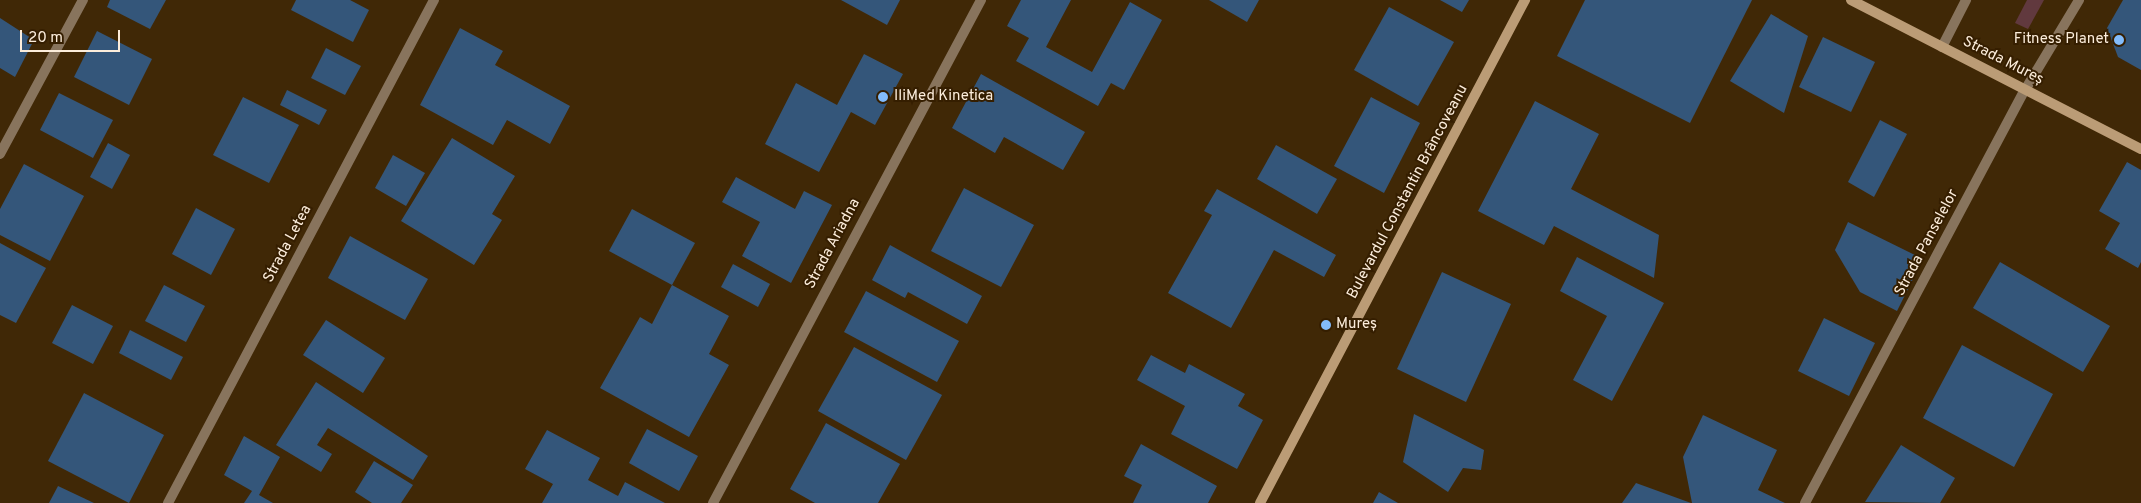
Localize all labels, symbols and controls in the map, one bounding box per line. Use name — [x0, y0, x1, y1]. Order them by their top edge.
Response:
scale bar — [22, 20, 122, 52]
text: 20 m — [28, 29, 63, 48]
place label: Fitness Planet — [2014, 31, 2109, 49]
street label: Strada Mureș — [1960, 33, 2046, 89]
marker: Fitness Planet — [2113, 34, 2125, 46]
street label: Bulevardul Constantin Brâncoveanu — [1344, 82, 1472, 302]
place label: IliMed Kinetica — [894, 88, 993, 106]
marker: IliMed Kinetica — [876, 90, 890, 104]
street label: Strada Panselelor — [1891, 187, 1963, 299]
street label: Strada Ariadna — [802, 196, 864, 292]
street label: Strada Letea — [260, 202, 316, 286]
place label: Mureș — [1336, 316, 1377, 334]
marker: Mureș — [1320, 319, 1332, 331]

